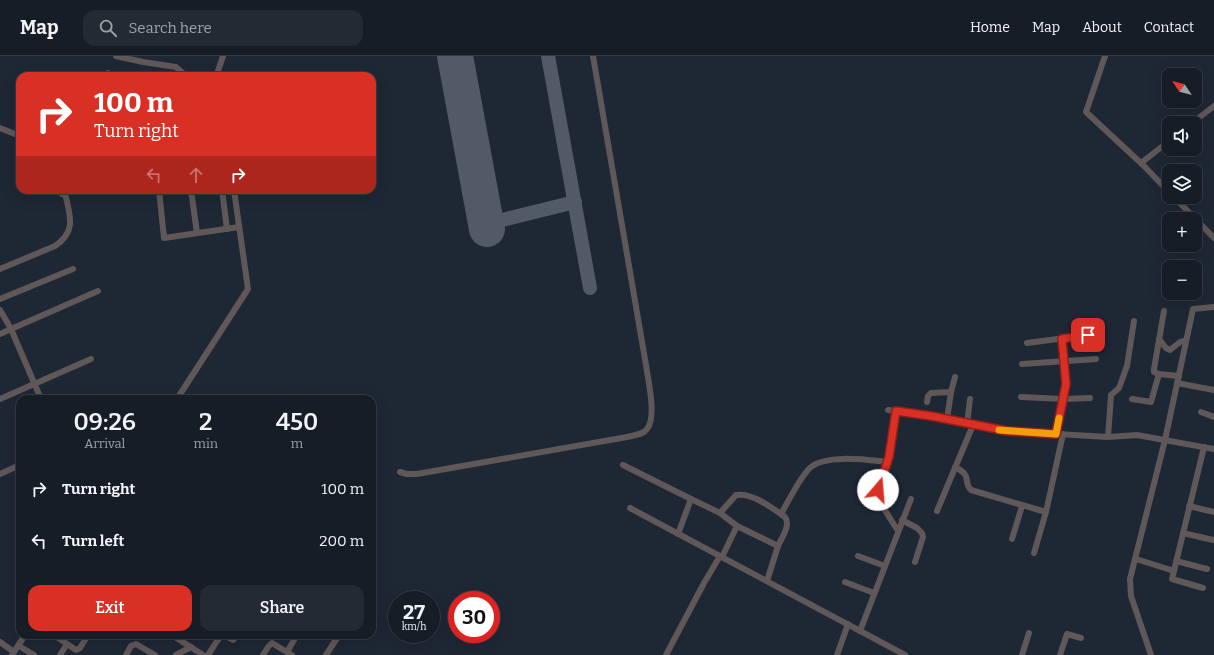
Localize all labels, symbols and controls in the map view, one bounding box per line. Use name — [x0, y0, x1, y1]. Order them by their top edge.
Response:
search box — [83, 10, 363, 46]
text: Map — [20, 16, 59, 39]
icon: search — [97, 17, 119, 39]
text: Search here — [129, 19, 212, 37]
text: Home — [970, 19, 1010, 36]
text: Map — [1032, 19, 1060, 36]
text: About — [1082, 19, 1122, 36]
text: Contact — [1144, 19, 1194, 36]
north arrow — [1162, 68, 1202, 108]
map controls — [1162, 68, 1202, 300]
text: 100 m — [94, 86, 173, 119]
icon: right — [28, 88, 80, 140]
button: sound — [1162, 116, 1202, 156]
text: Turn right — [94, 120, 179, 142]
icon: left — [143, 164, 165, 186]
icon: ahead — [185, 164, 207, 186]
icon: right — [227, 164, 249, 186]
button: layers — [1162, 164, 1202, 204]
button: + — [1162, 212, 1202, 252]
button: − — [1162, 260, 1202, 300]
pin — [1071, 318, 1105, 352]
icon: arrive — [1077, 324, 1099, 346]
text: 09:26 — [74, 408, 136, 436]
text: 2 — [199, 408, 212, 436]
text: 450 — [276, 408, 318, 436]
text: Arrival — [84, 436, 125, 451]
text: min — [194, 436, 218, 451]
text: m — [291, 436, 303, 451]
position arrow — [857, 469, 899, 511]
icon: right — [28, 478, 50, 500]
text: Turn right — [62, 480, 135, 498]
text: 100 m — [321, 480, 364, 498]
icon: left — [28, 530, 50, 552]
text: Turn left — [62, 532, 124, 550]
text: 200 m — [319, 532, 364, 550]
button: Exit — [28, 585, 192, 631]
button: Share — [200, 585, 364, 631]
speed limit sign: 30 — [448, 591, 500, 643]
text: 27 — [403, 600, 425, 624]
text: km/h — [402, 621, 426, 633]

